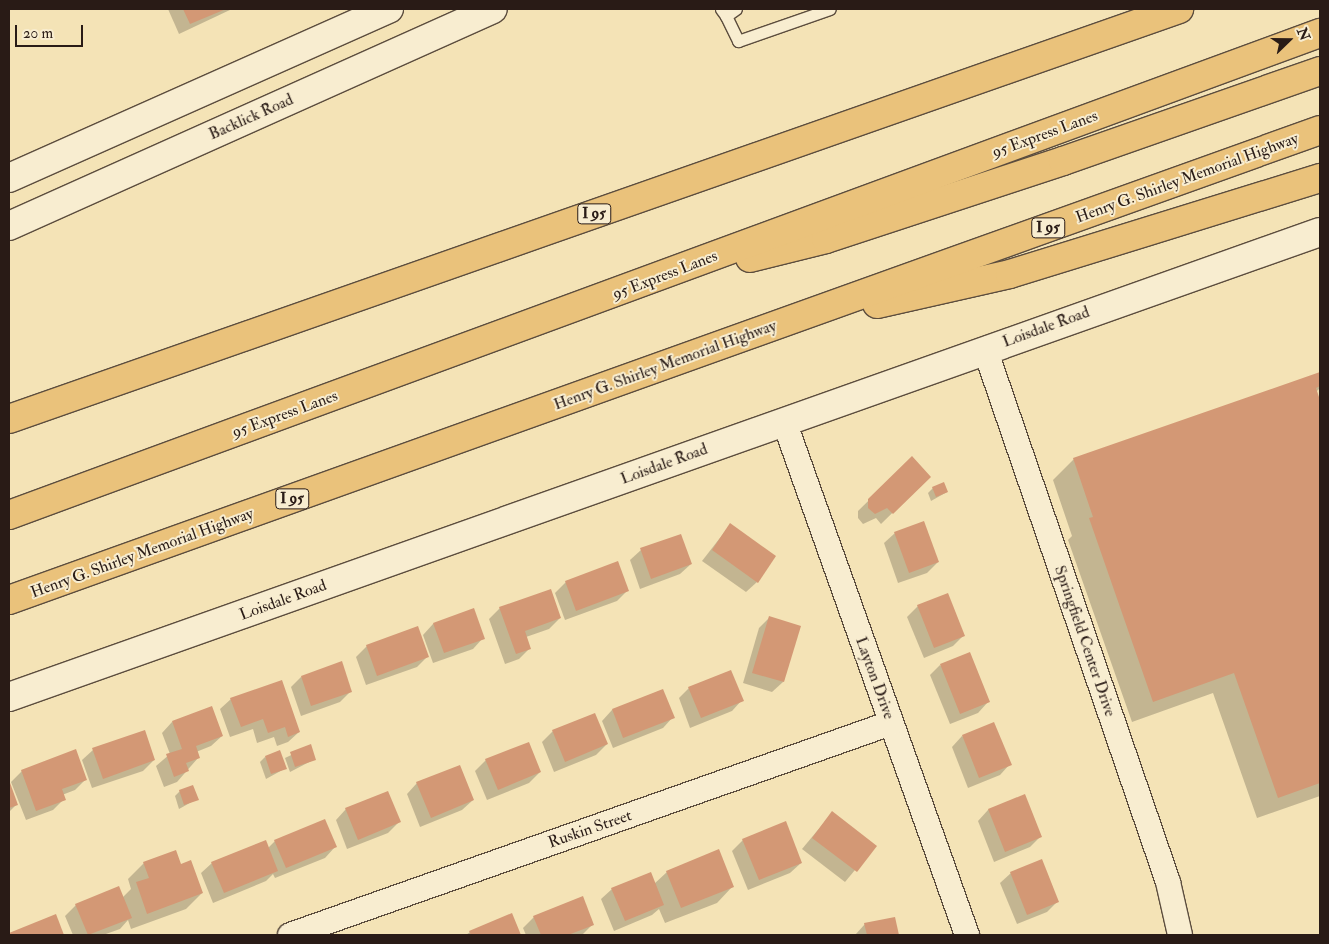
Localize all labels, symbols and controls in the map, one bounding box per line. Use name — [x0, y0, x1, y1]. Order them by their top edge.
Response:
scale bar — [18, 15, 85, 47]
north arrow — [1264, 15, 1314, 65]
text: 20 m — [23, 24, 53, 43]
text: N — [1293, 25, 1314, 43]
street label: Backlick Road — [206, 90, 296, 144]
street label: 95 Express Lanes — [990, 106, 1100, 162]
street label: Henry G. Shirley Memorial Highway — [1073, 129, 1301, 227]
road number: I 95 — [576, 202, 612, 226]
road number: I 95 — [1030, 216, 1066, 240]
street label: 95 Express Lanes — [610, 246, 720, 304]
street label: Loisdale Road — [1000, 302, 1092, 352]
street label: Henry G. Shirley Memorial Highway — [551, 316, 779, 414]
street label: 95 Express Lanes — [230, 386, 340, 442]
street label: Loisdale Road — [618, 439, 710, 489]
road number: I 95 — [274, 486, 310, 512]
street label: Henry G. Shirley Memorial Highway — [28, 504, 256, 602]
street label: Springfield Center Drive — [1050, 563, 1120, 719]
street label: Loisdale Road — [237, 575, 329, 625]
street label: Layton Drive — [851, 634, 899, 722]
street label: Ruskin Street — [546, 806, 634, 852]

